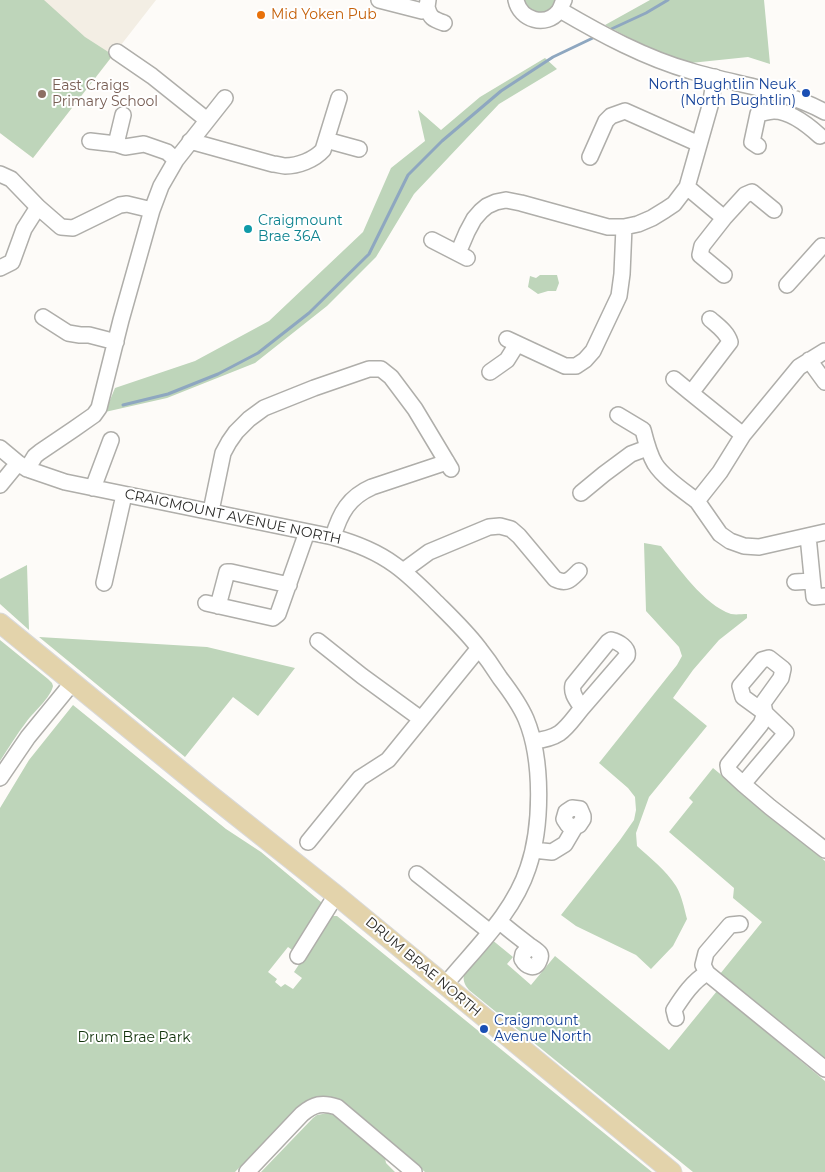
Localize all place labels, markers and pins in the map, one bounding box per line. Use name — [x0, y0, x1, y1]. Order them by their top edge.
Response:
place label: Mid Yoken Pub — [271, 7, 377, 23]
marker: Mid Yoken Pub — [255, 9, 267, 21]
place label: North Bughtlin Neuk (North Bughtlin) — [648, 77, 796, 110]
place label: East Craigs Primary School — [52, 78, 158, 110]
marker: North Bughtlin Neuk (North Bughtlin) — [800, 87, 812, 99]
marker: East Craigs Primary School — [36, 88, 48, 100]
place label: Craigmount Brae 36A — [258, 213, 343, 246]
marker: Craigmount Brae 36A — [242, 223, 254, 235]
place label: Craigmount Avenue North — [494, 1013, 592, 1046]
marker: Craigmount Avenue North — [478, 1023, 490, 1035]

